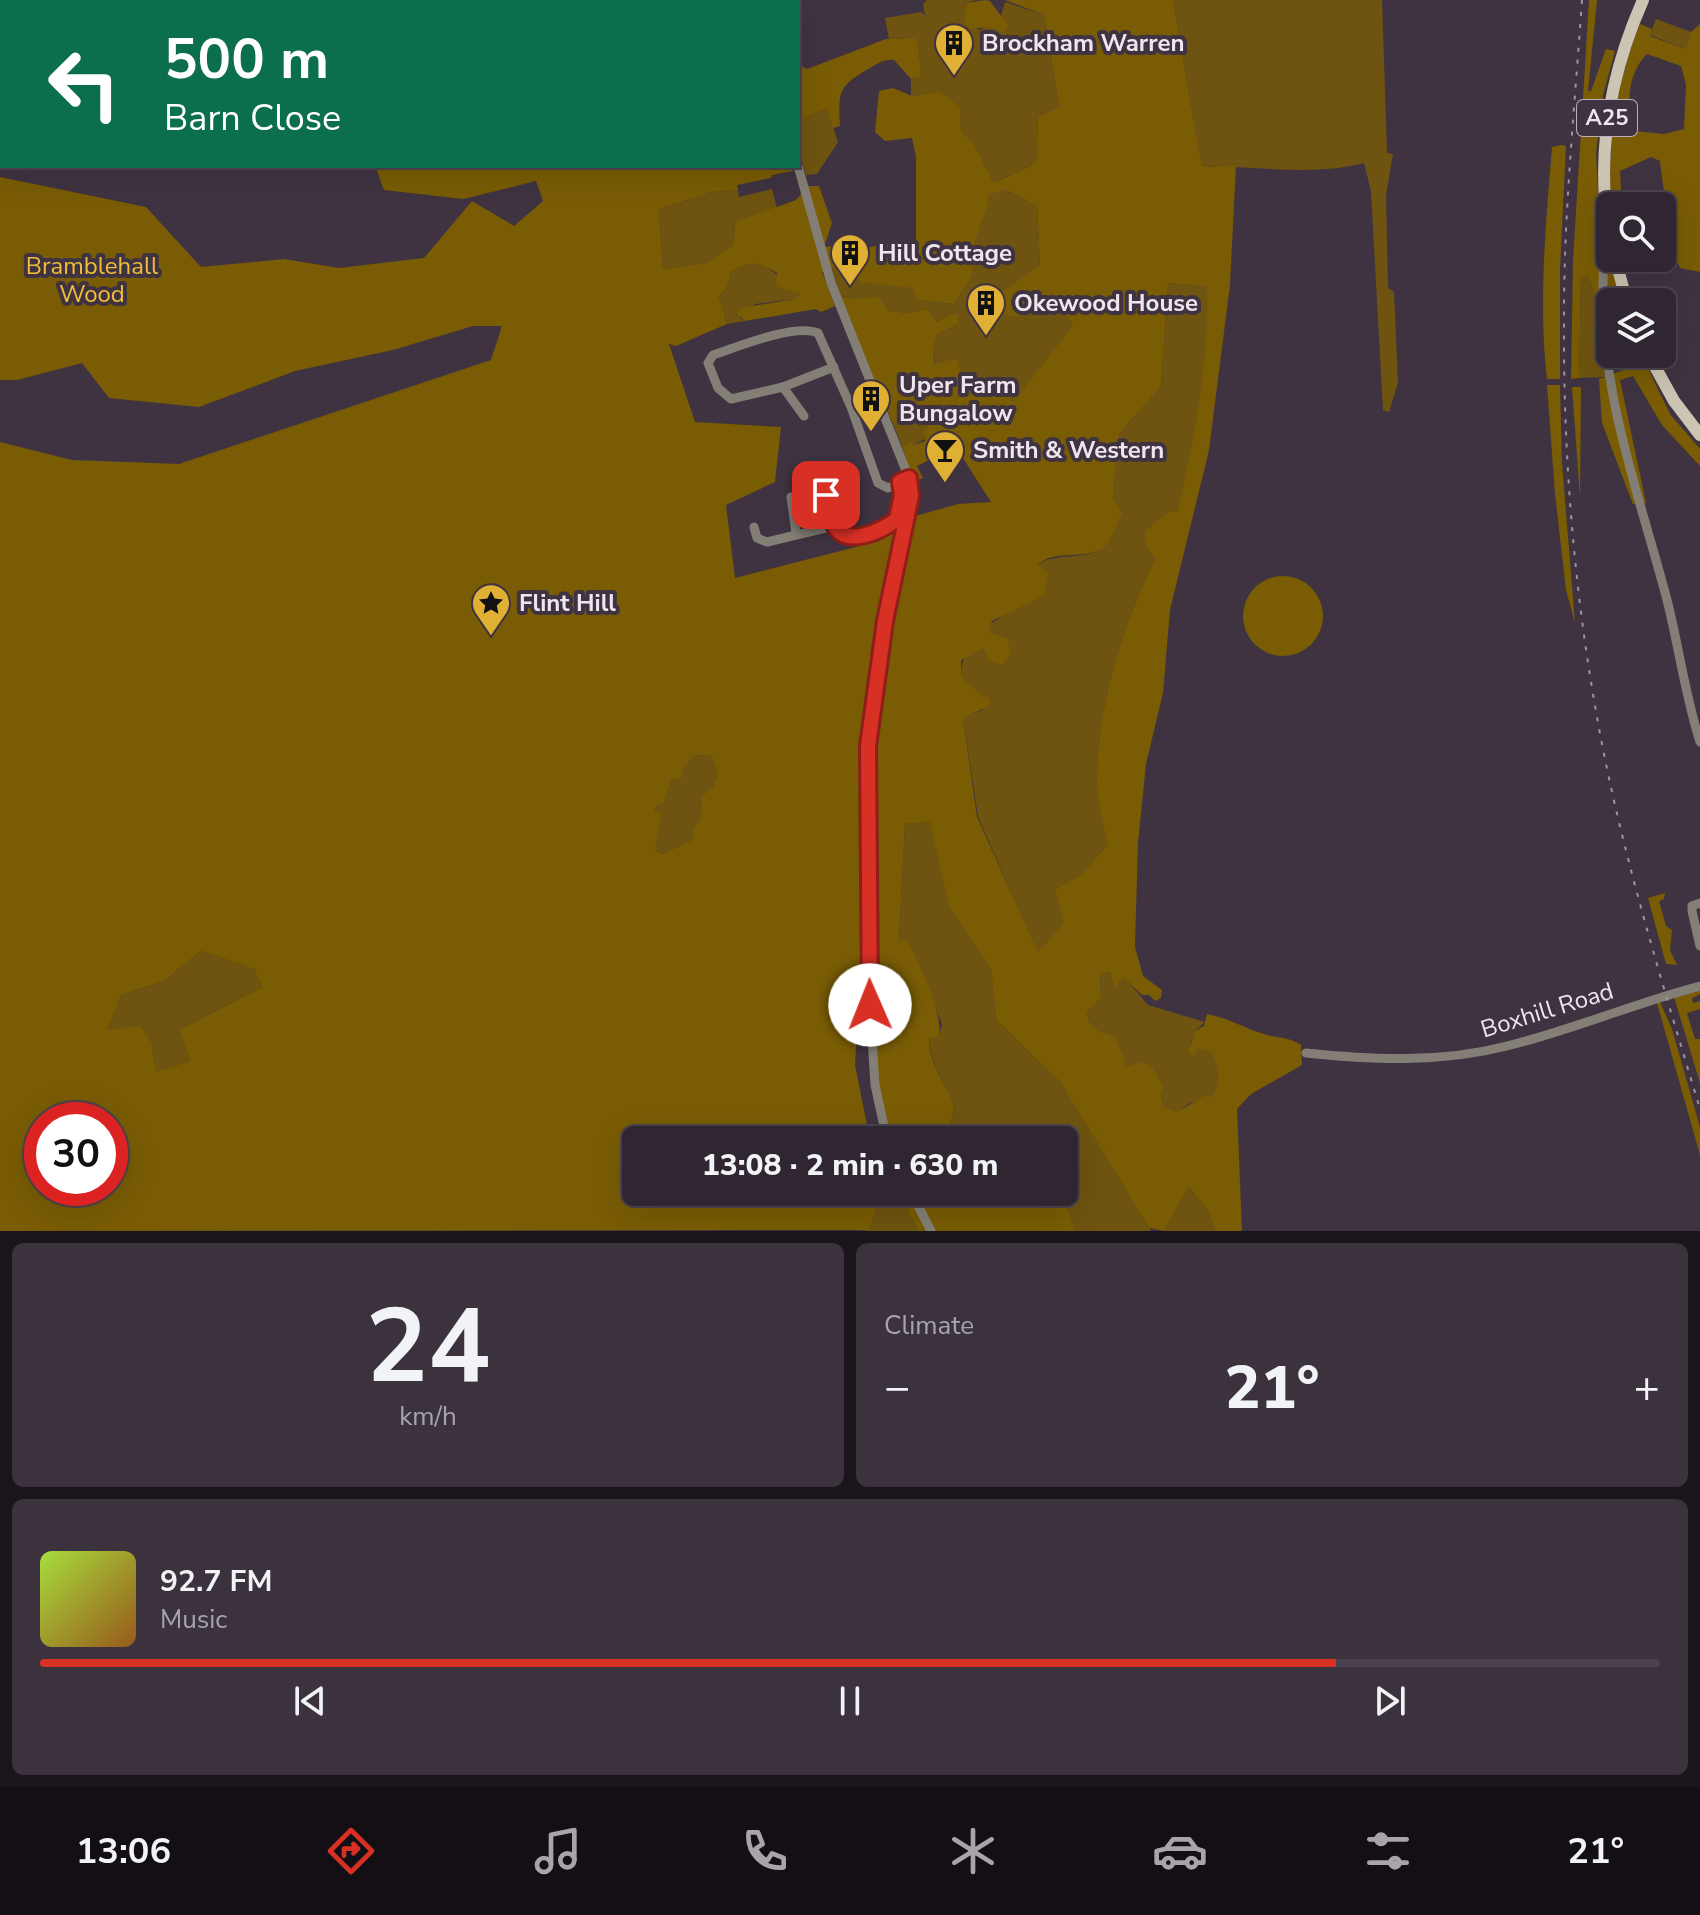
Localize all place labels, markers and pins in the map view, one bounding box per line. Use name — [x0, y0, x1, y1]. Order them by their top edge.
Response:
building icon: Brockham Warren — [933, 22, 975, 77]
place label: Brockham Warren — [982, 27, 1185, 59]
building icon: Hill Cottage — [829, 232, 871, 287]
place label: Hill Cottage — [878, 237, 1012, 269]
building icon: Okewood House — [965, 282, 1007, 337]
place label: Okewood House — [1014, 287, 1198, 319]
place label: Uper Farm Bungalow — [899, 369, 1017, 429]
building icon: Uper Farm Bungalow — [850, 378, 892, 433]
bar icon: Smith & Western — [924, 429, 966, 484]
place label: Smith & Western — [973, 434, 1164, 466]
pin — [792, 461, 860, 529]
place icon: Flint Hill — [470, 582, 512, 637]
place label: Flint Hill — [519, 587, 616, 619]

